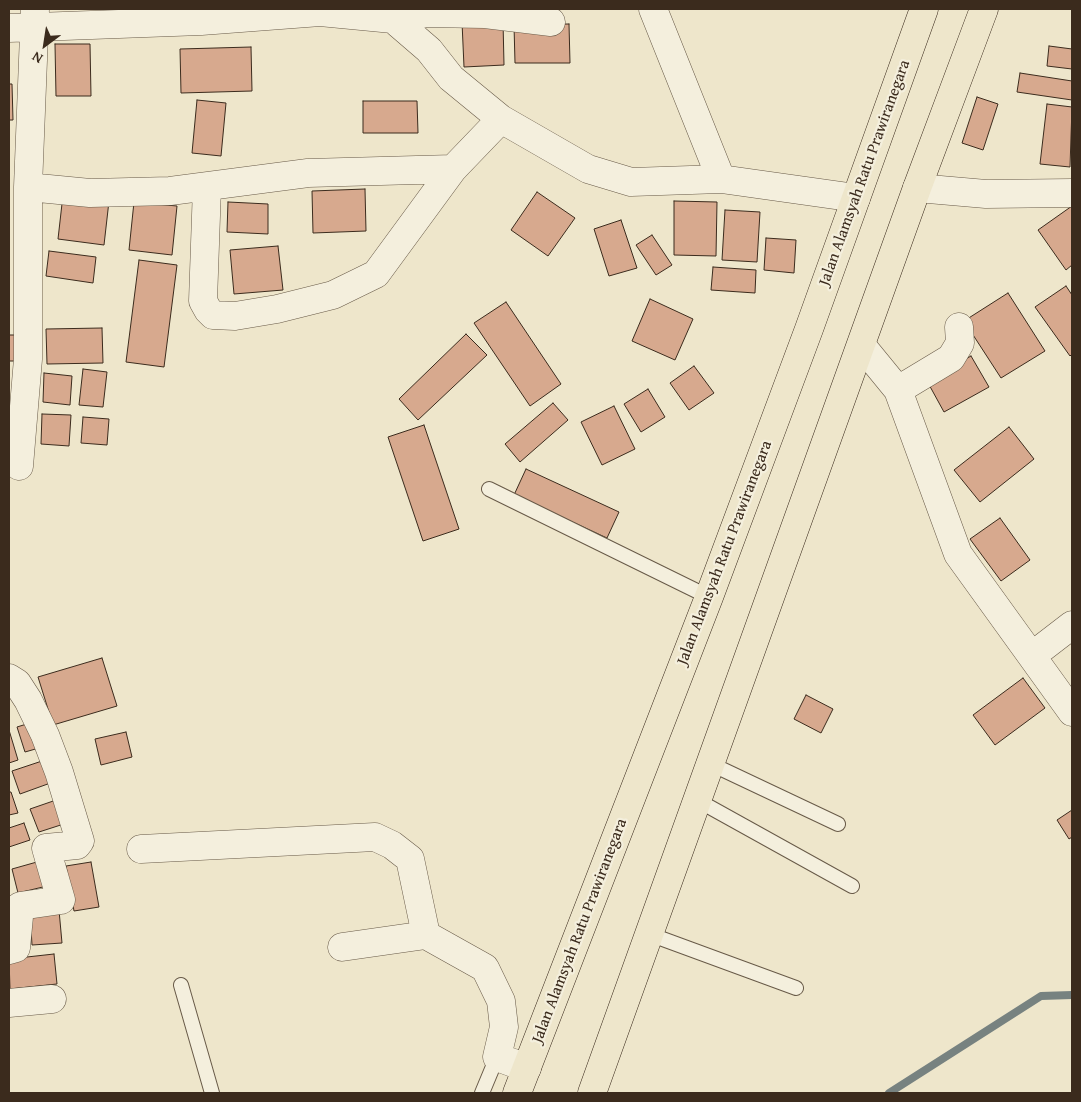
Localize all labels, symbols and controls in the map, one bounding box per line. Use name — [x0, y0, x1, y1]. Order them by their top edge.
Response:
north arrow — [20, 20, 70, 70]
text: N — [28, 47, 46, 69]
street label: Jalan Alamsyah Ratu Prawiranegara — [815, 57, 915, 289]
street label: Jalan Alamsyah Ratu Prawiranegara — [673, 438, 777, 668]
street label: Jalan Alamsyah Ratu Prawiranegara — [528, 816, 632, 1046]

